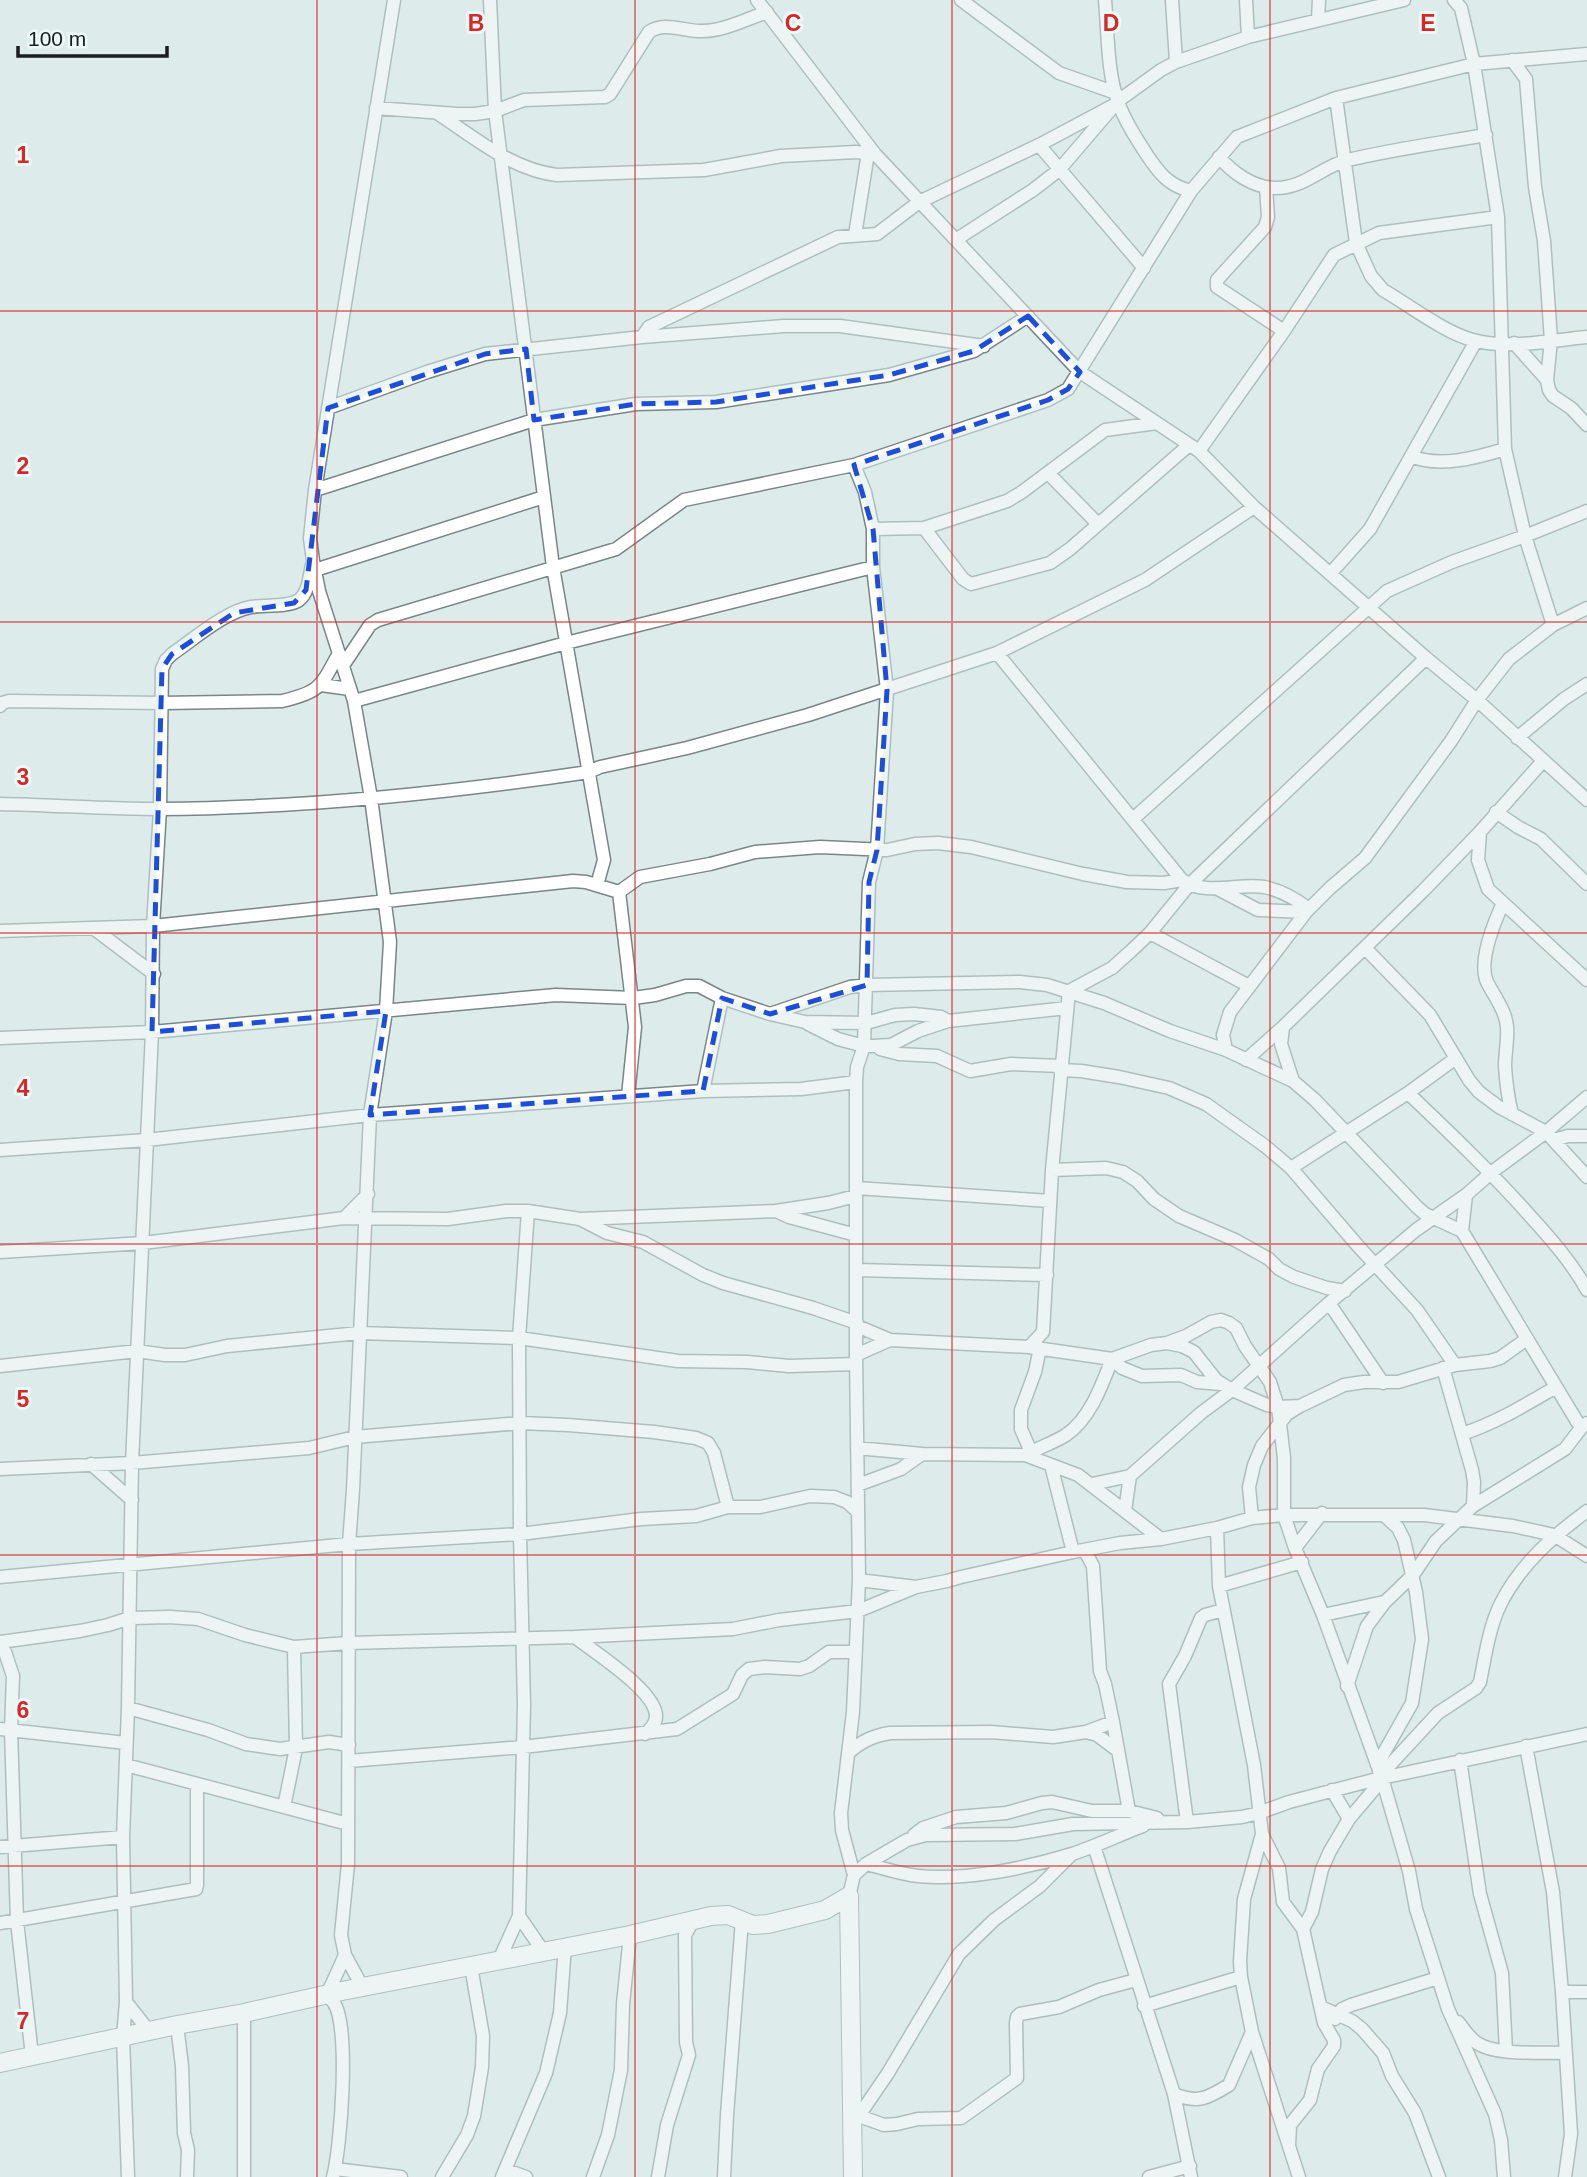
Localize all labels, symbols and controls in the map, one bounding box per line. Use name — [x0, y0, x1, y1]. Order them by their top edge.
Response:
text: B — [468, 10, 484, 36]
text: C — [785, 10, 801, 36]
text: D — [1103, 10, 1119, 36]
text: E — [1420, 10, 1436, 36]
scale bar — [18, 14, 166, 58]
text: 100 m — [28, 27, 86, 50]
text: 1 — [17, 142, 30, 168]
text: 2 — [17, 453, 29, 479]
text: 3 — [17, 764, 29, 790]
text: 4 — [17, 1075, 30, 1101]
text: 5 — [17, 1386, 30, 1412]
text: 6 — [17, 1697, 29, 1723]
text: 7 — [17, 2008, 29, 2034]

